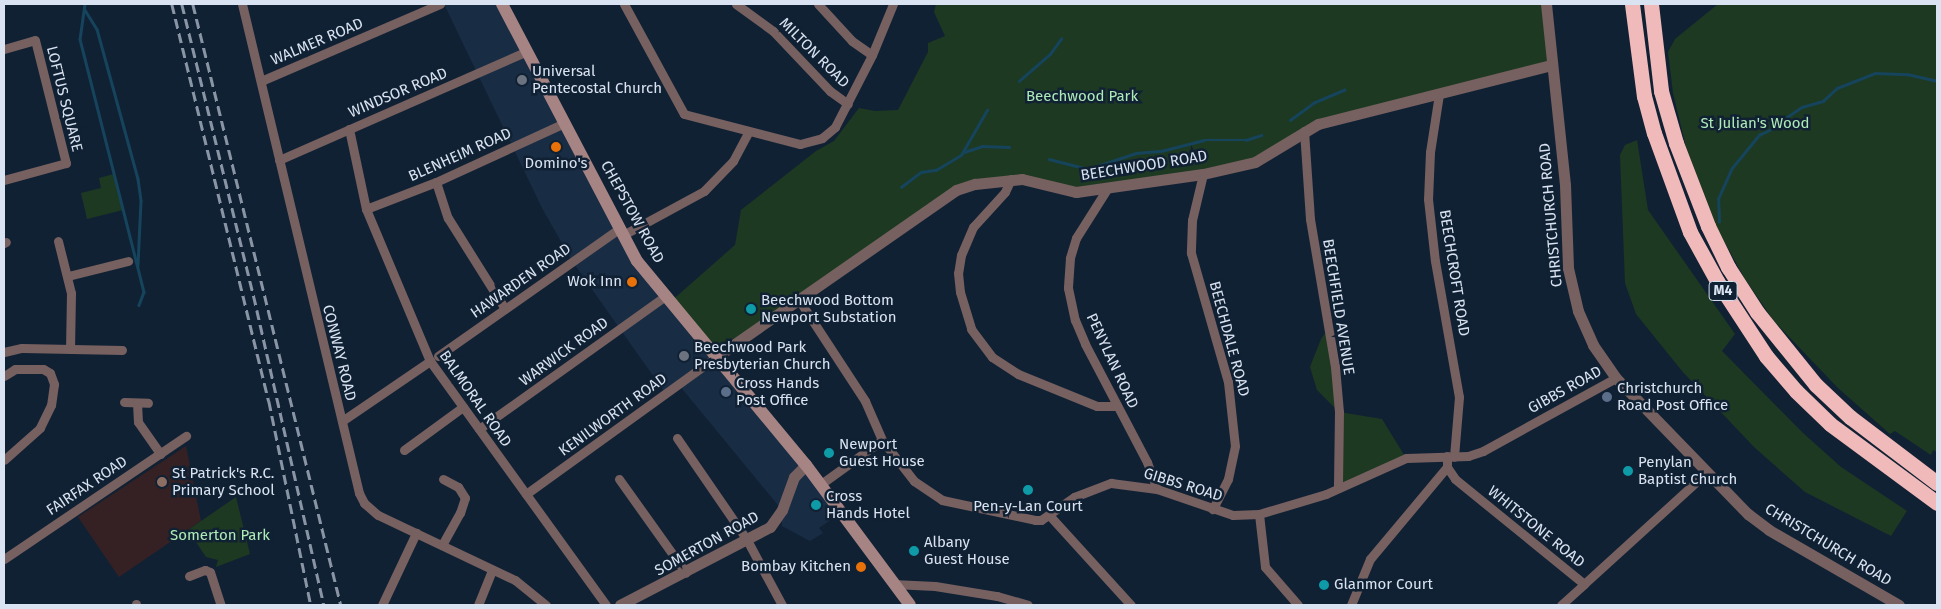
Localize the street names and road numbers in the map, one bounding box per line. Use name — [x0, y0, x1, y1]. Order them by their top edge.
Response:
street label: WALMER ROAD — [268, 14, 366, 70]
street label: MILTON ROAD — [775, 14, 853, 92]
street label: LOFTUS SQUARE — [42, 44, 86, 154]
street label: WINDSOR ROAD — [346, 64, 450, 122]
street label: BLENHEIM ROAD — [406, 124, 514, 186]
street label: CHRISTCHURCH ROAD — [1536, 142, 1566, 288]
street label: BEECHWOOD ROAD — [1079, 147, 1209, 185]
street label: CHEPSTOW ROAD — [596, 158, 668, 266]
street label: BEECHCROFT ROAD — [1435, 208, 1473, 338]
street label: BEECHFIELD AVENUE — [1318, 238, 1358, 376]
street label: HAWARDEN ROAD — [467, 240, 575, 322]
street label: BEECHDALE ROAD — [1205, 279, 1253, 399]
road number: M4 — [1708, 280, 1738, 302]
street label: CONWAY ROAD — [318, 303, 360, 403]
street label: PENYLAN ROAD — [1082, 311, 1142, 411]
street label: WARWICK ROAD — [516, 314, 612, 390]
street label: BALMORAL ROAD — [435, 347, 515, 451]
street label: GIBBS ROAD — [1525, 362, 1605, 418]
street label: KENILWORTH ROAD — [555, 370, 671, 460]
street label: FAIRFAX ROAD — [43, 452, 131, 520]
street label: GIBBS ROAD — [1141, 464, 1225, 506]
street label: WHITSTONE ROAD — [1484, 482, 1588, 572]
street label: CHRISTCHURCH ROAD — [1761, 500, 1895, 590]
street label: SOMERTON ROAD — [652, 508, 762, 580]

